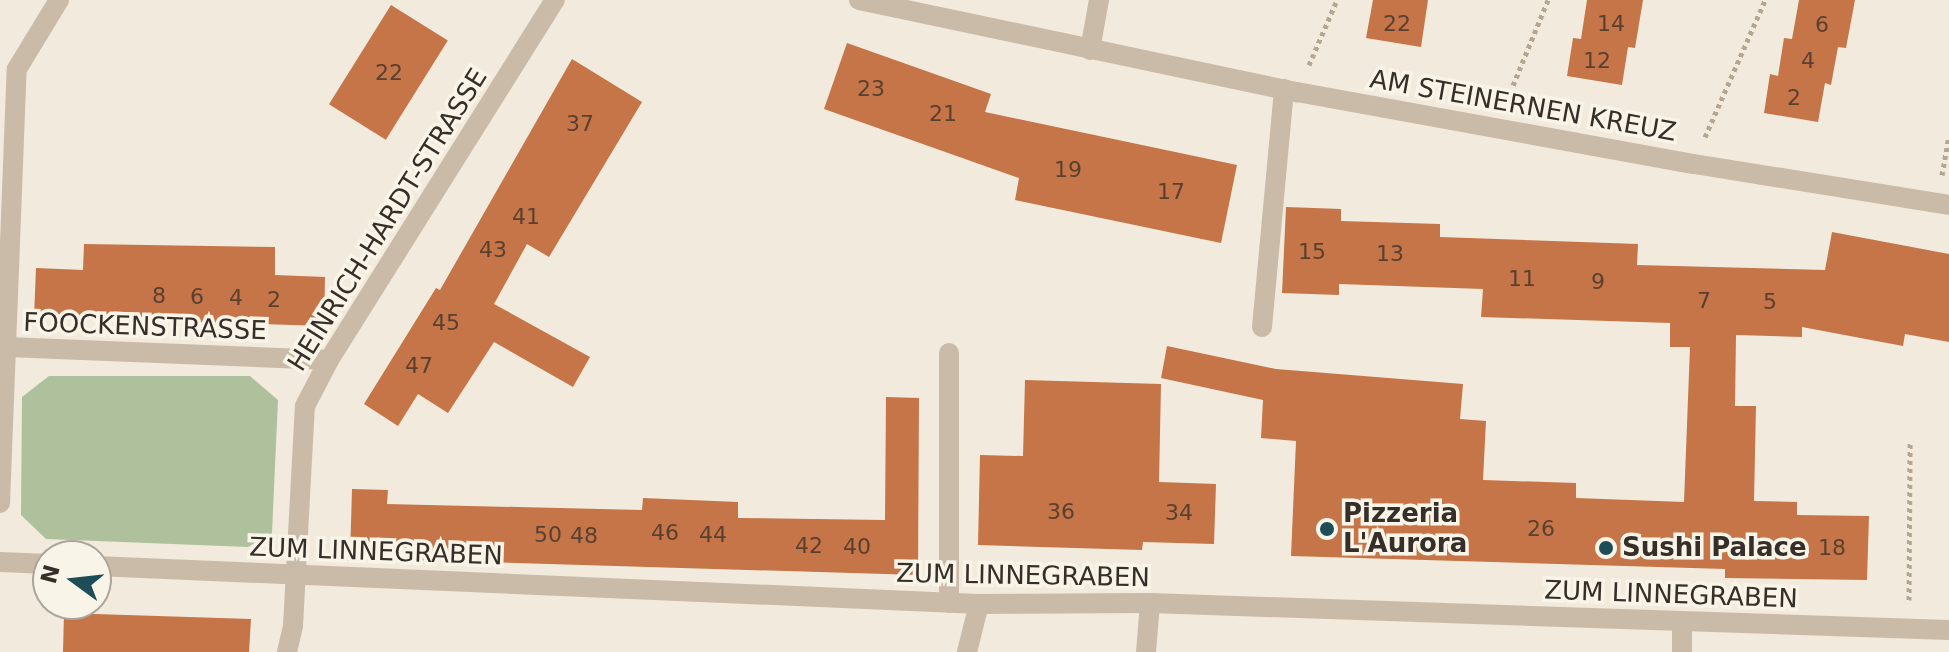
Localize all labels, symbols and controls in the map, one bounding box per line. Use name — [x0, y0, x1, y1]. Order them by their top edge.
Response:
house number: 22 — [1383, 11, 1411, 37]
house number: 14 — [1597, 11, 1625, 37]
house number: 6 — [1815, 12, 1829, 38]
house number: 12 — [1583, 48, 1611, 74]
house number: 4 — [1801, 48, 1815, 74]
house number: 22 — [375, 60, 403, 86]
street label: HEINRICH-HARDT-STRASSE — [282, 63, 494, 377]
street label: AM STEINERNEN KREUZ — [1367, 64, 1679, 148]
house number: 23 — [857, 76, 885, 102]
house number: 2 — [1787, 85, 1801, 111]
house number: 21 — [929, 101, 957, 127]
house number: 37 — [566, 111, 594, 137]
house number: 19 — [1054, 157, 1082, 183]
house number: 17 — [1157, 179, 1185, 205]
house number: 41 — [512, 204, 540, 230]
house number: 43 — [479, 237, 507, 263]
house number: 15 — [1298, 239, 1326, 265]
house number: 13 — [1376, 241, 1404, 267]
house number: 11 — [1508, 266, 1536, 292]
house number: 9 — [1591, 269, 1605, 295]
house number: 8 — [152, 283, 166, 309]
house number: 6 — [190, 284, 204, 310]
house number: 4 — [229, 285, 243, 311]
house number: 2 — [267, 287, 281, 313]
house number: 7 — [1697, 288, 1711, 314]
house number: 5 — [1763, 289, 1777, 315]
street label: FOOCKENSTRASSE — [23, 307, 267, 347]
house number: 45 — [432, 310, 460, 336]
house number: 47 — [405, 353, 433, 379]
place label: Pizzeria L'Aurora — [1343, 498, 1467, 560]
house number: 36 — [1047, 499, 1075, 525]
house number: 34 — [1165, 500, 1193, 526]
house number: 26 — [1527, 516, 1555, 542]
house number: 46 — [651, 520, 679, 546]
marker: Pizzeria L'Aurora — [1318, 520, 1336, 538]
house number: 50 — [534, 522, 562, 548]
house number: 44 — [699, 522, 727, 548]
house number: 48 — [570, 523, 598, 549]
street label: ZUM LINNEGRABEN — [249, 532, 503, 572]
place label: Sushi Palace — [1622, 532, 1807, 564]
house number: 42 — [795, 533, 823, 559]
house number: 40 — [843, 534, 871, 560]
house number: 18 — [1818, 535, 1846, 561]
marker: Sushi Palace — [1597, 539, 1615, 557]
north arrow — [32, 540, 112, 620]
street label: ZUM LINNEGRABEN — [896, 558, 1150, 594]
text: N — [36, 562, 65, 586]
street label: ZUM LINNEGRABEN — [1544, 575, 1798, 615]

